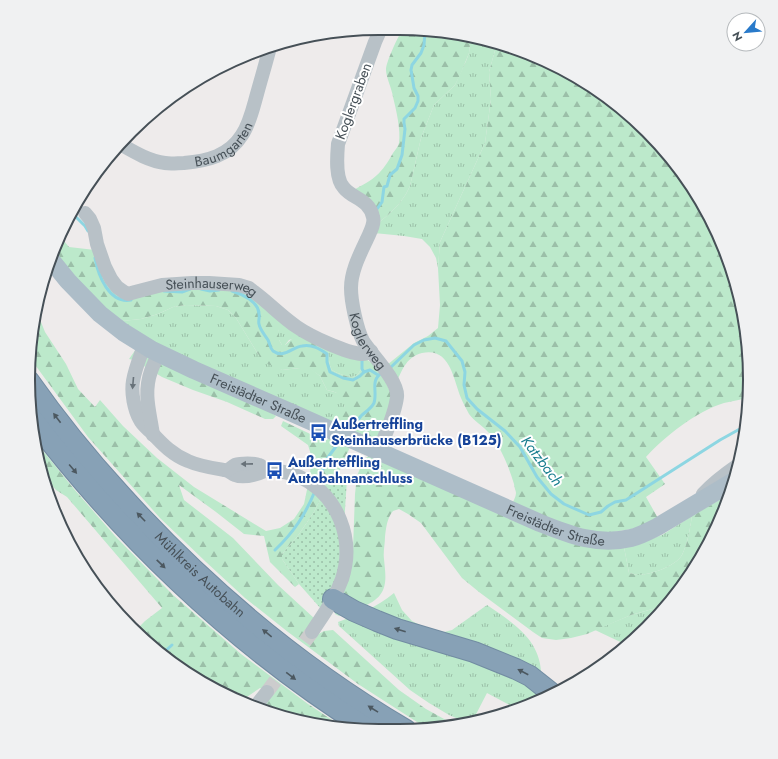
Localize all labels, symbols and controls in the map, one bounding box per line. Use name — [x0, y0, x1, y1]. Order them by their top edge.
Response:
north arrow — [726, 12, 766, 52]
text: N — [728, 29, 746, 44]
street label: Koglergraben — [330, 60, 376, 142]
street label: Baumgarten — [193, 119, 258, 172]
street label: Steinhauserweg — [165, 273, 262, 302]
street label: Koglerweg — [344, 311, 392, 374]
street label: Freistädter Straße — [207, 368, 310, 428]
one-way arrow — [130, 377, 137, 389]
one-way arrow — [52, 413, 61, 424]
place label: Außertreffling Steinhauserbrücke (B125) — [330, 414, 502, 450]
bus stop icon: Außertreffling Steinhauserbrücke (B125) — [308, 422, 328, 442]
water label: Katzbach — [516, 431, 568, 491]
place label: Außertreffling Autobahnanschluss — [287, 452, 413, 488]
bus stop icon: Außertreffling Autobahnanschluss — [265, 460, 285, 480]
one-way arrow — [240, 461, 253, 467]
one-way arrow — [68, 464, 77, 475]
street label: Freistädter Straße — [503, 499, 605, 551]
one-way arrow — [136, 512, 146, 522]
street label: Mühlkreis Autobahn — [151, 527, 250, 622]
one-way arrow — [156, 559, 166, 569]
one-way arrow — [393, 627, 405, 633]
one-way arrow — [262, 629, 273, 638]
one-way arrow — [517, 669, 528, 675]
one-way arrow — [286, 671, 297, 680]
one-way arrow — [368, 705, 378, 713]

